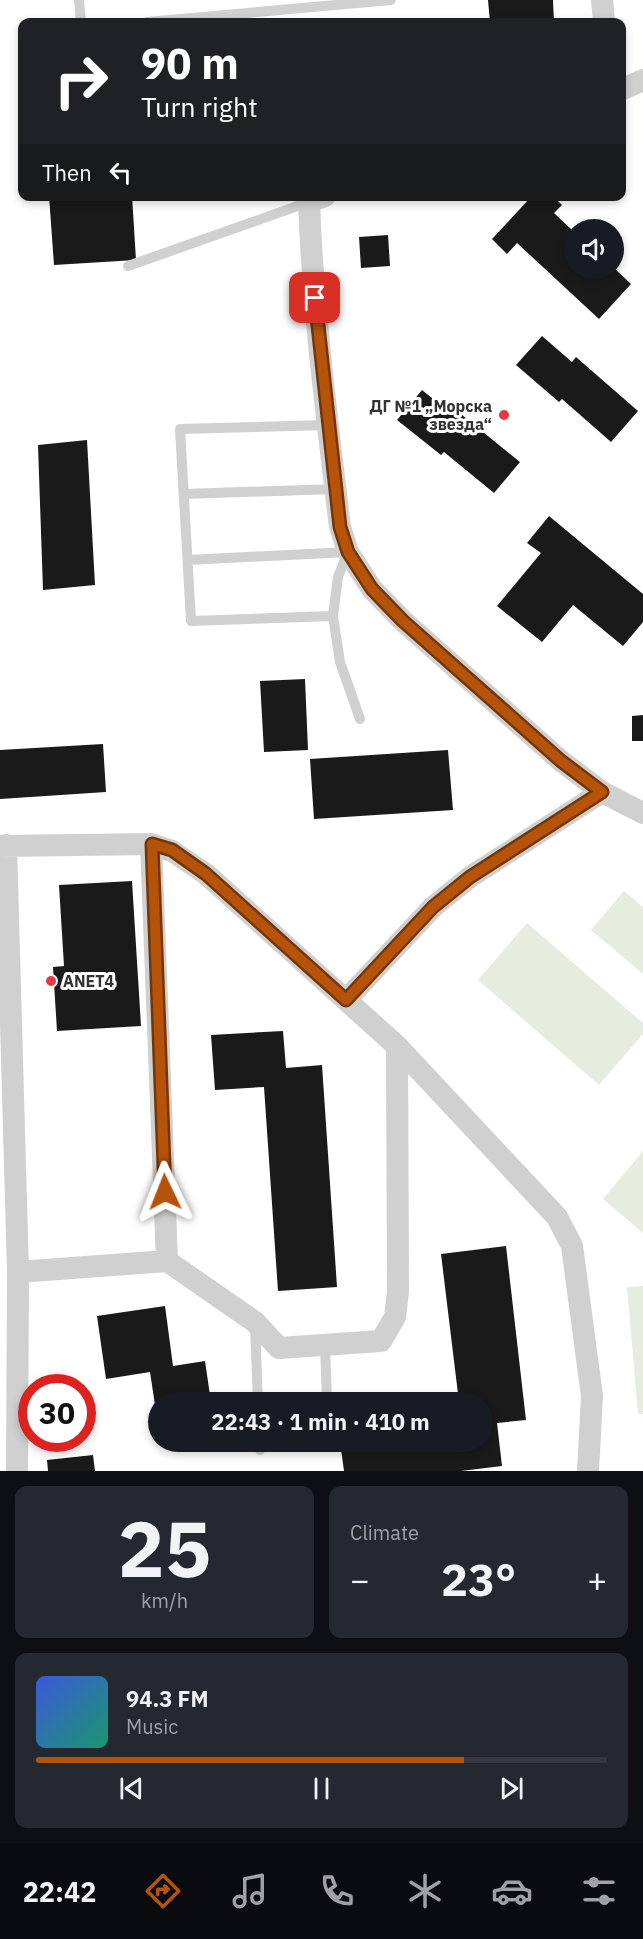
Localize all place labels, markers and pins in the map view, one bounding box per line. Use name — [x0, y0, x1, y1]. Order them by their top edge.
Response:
pin — [289, 272, 340, 323]
place label: ДГ №1 „Морска звезда“ — [369, 396, 492, 434]
marker: ДГ №1 „Морска звезда“ — [497, 408, 511, 422]
place label: ANET4 — [63, 971, 115, 991]
marker: ANET4 — [44, 974, 58, 988]

